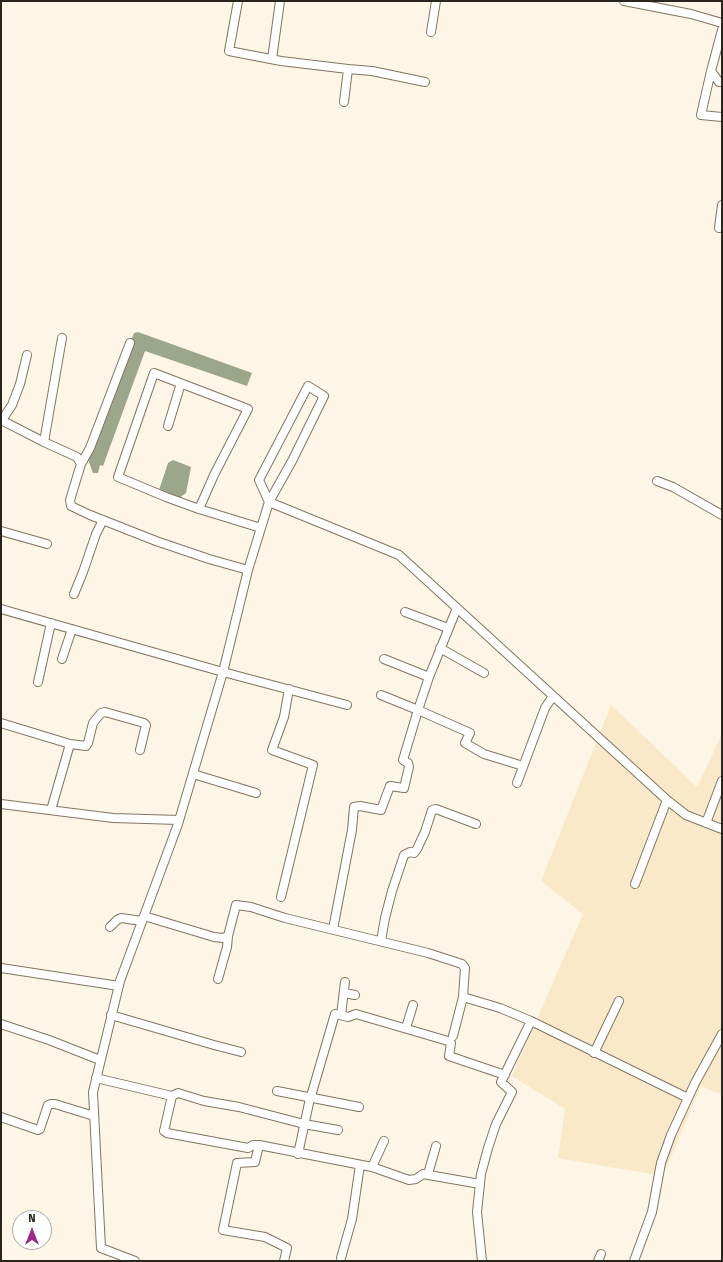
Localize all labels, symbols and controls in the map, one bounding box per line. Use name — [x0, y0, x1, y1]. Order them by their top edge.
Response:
north arrow — [12, 1210, 52, 1250]
text: N — [28, 1212, 36, 1225]

